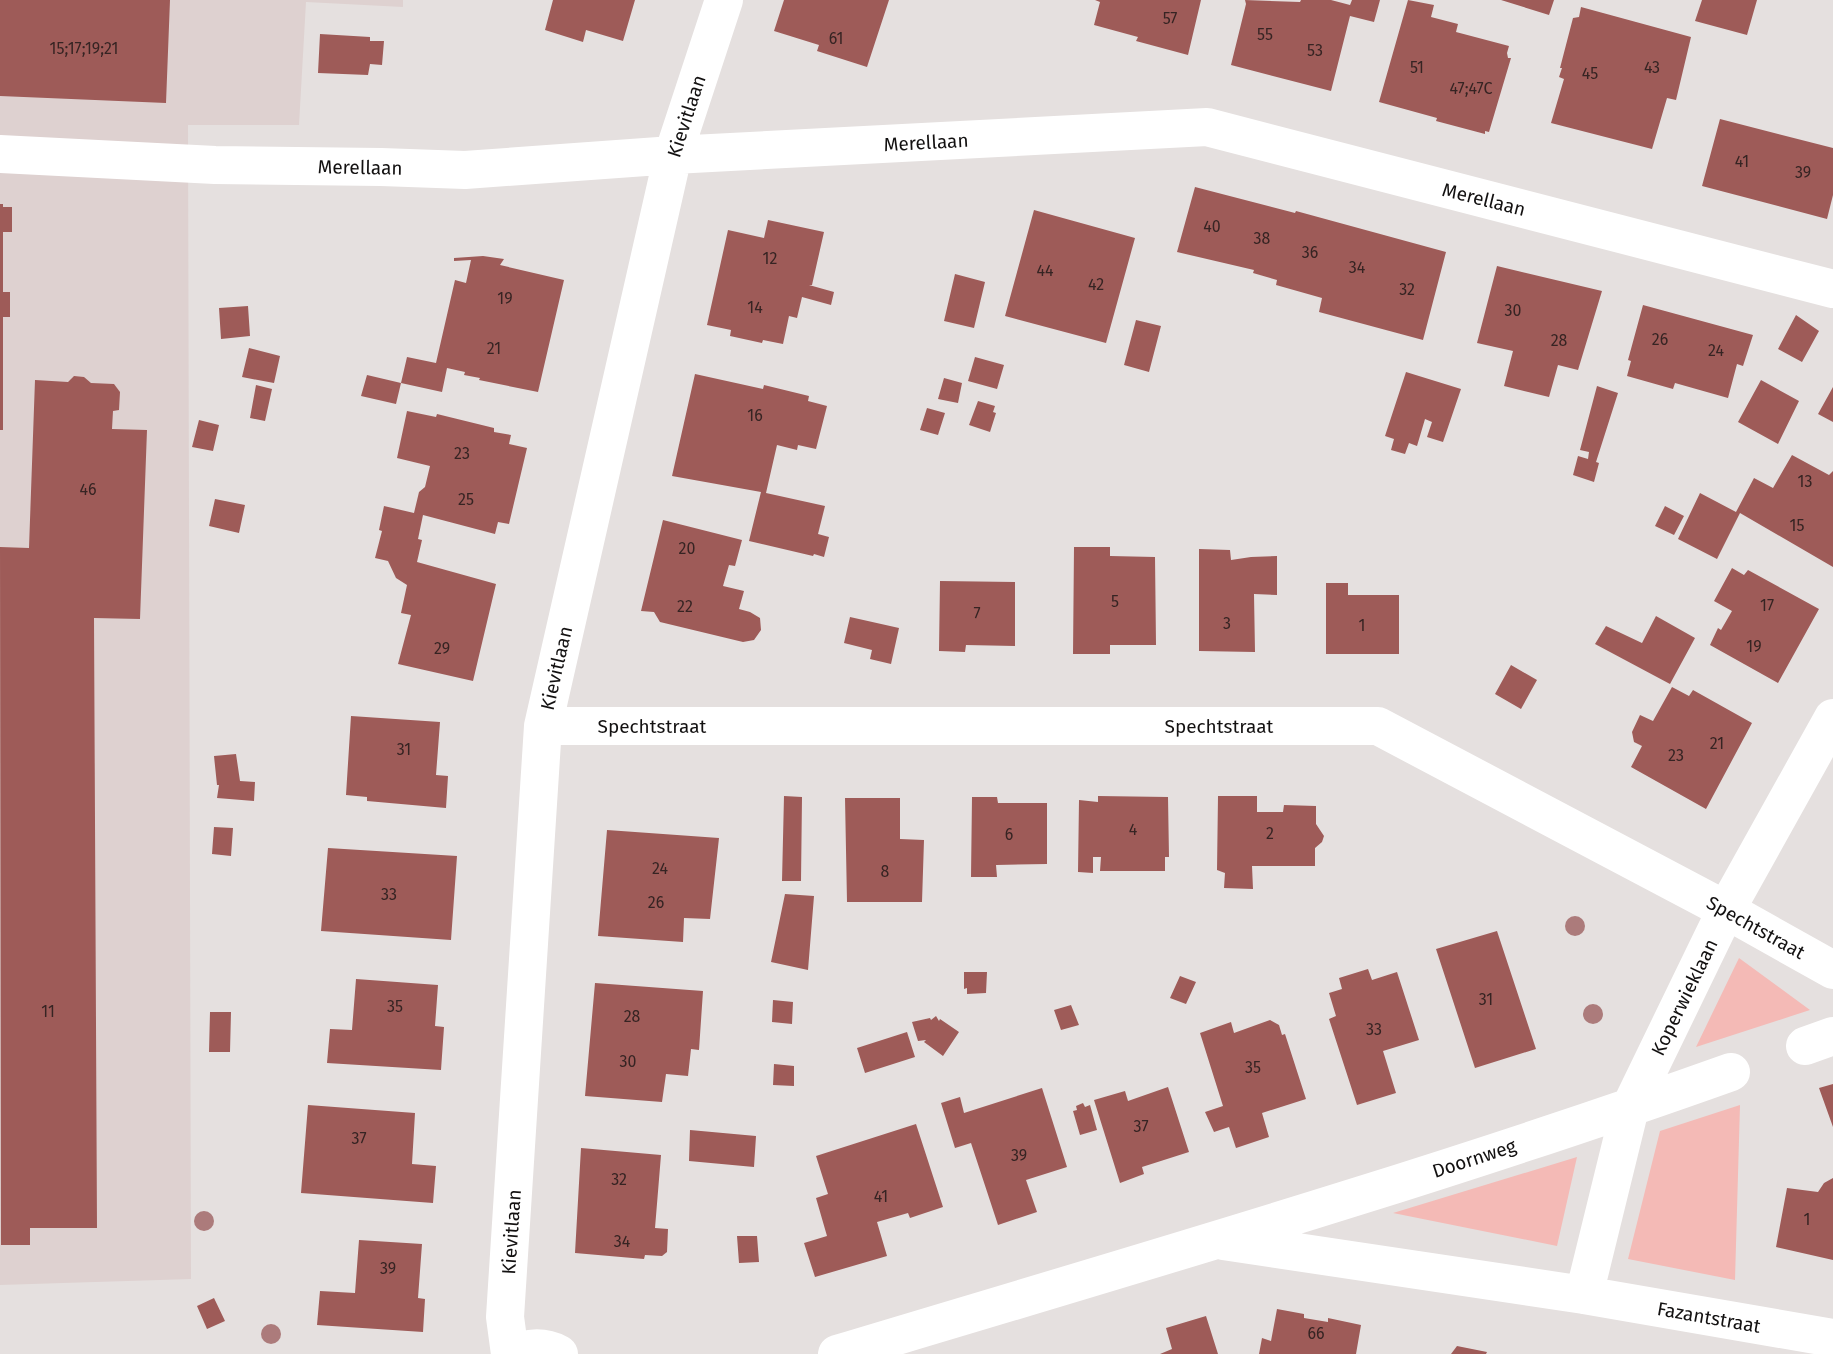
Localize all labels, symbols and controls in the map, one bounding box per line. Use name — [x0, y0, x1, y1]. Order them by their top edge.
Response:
house number: 57 — [1163, 9, 1177, 28]
house number: 55 — [1257, 25, 1273, 44]
house number: 61 — [829, 29, 843, 48]
house number: 15;17;19;21 — [50, 39, 119, 58]
house number: 53 — [1307, 41, 1323, 60]
house number: 51 — [1410, 58, 1424, 77]
house number: 43 — [1644, 58, 1660, 77]
house number: 45 — [1582, 64, 1598, 83]
street label: Kievitlaan — [662, 72, 711, 160]
house number: 47;47C — [1449, 79, 1493, 98]
street label: Merellaan — [883, 129, 969, 156]
house number: 41 — [1735, 152, 1749, 171]
street label: Merellaan — [317, 155, 403, 180]
house number: 39 — [1795, 163, 1811, 182]
street label: Merellaan — [1440, 178, 1528, 221]
house number: 40 — [1203, 217, 1221, 236]
house number: 38 — [1254, 229, 1271, 248]
house number: 36 — [1302, 243, 1318, 262]
house number: 12 — [763, 249, 777, 268]
house number: 34 — [1349, 258, 1366, 277]
house number: 44 — [1036, 261, 1054, 280]
house number: 42 — [1088, 275, 1104, 294]
house number: 32 — [1399, 280, 1415, 299]
house number: 19 — [497, 289, 513, 308]
house number: 14 — [747, 298, 763, 317]
house number: 30 — [1505, 301, 1522, 320]
house number: 26 — [1652, 330, 1668, 349]
house number: 28 — [1551, 331, 1568, 350]
house number: 21 — [487, 339, 501, 358]
house number: 24 — [1708, 341, 1724, 360]
house number: 16 — [747, 406, 763, 425]
house number: 23 — [454, 444, 470, 463]
house number: 13 — [1798, 472, 1812, 491]
house number: 46 — [79, 480, 97, 499]
house number: 25 — [458, 490, 474, 509]
house number: 15 — [1790, 516, 1804, 535]
house number: 20 — [679, 539, 695, 558]
house number: 5 — [1111, 592, 1119, 611]
house number: 17 — [1760, 596, 1774, 615]
house number: 22 — [677, 597, 693, 616]
house number: 7 — [973, 604, 981, 623]
house number: 3 — [1223, 614, 1231, 633]
house number: 1 — [1359, 616, 1365, 635]
street label: Kievitlaan — [536, 624, 577, 712]
house number: 19 — [1746, 637, 1762, 656]
house number: 29 — [434, 639, 450, 658]
street label: Spechtstraat — [598, 715, 707, 738]
street label: Spechtstraat — [1165, 715, 1274, 738]
house number: 21 — [1710, 734, 1724, 753]
house number: 31 — [397, 740, 411, 759]
house number: 23 — [1668, 746, 1684, 765]
house number: 4 — [1129, 820, 1138, 839]
house number: 2 — [1266, 824, 1274, 843]
house number: 6 — [1005, 825, 1013, 844]
house number: 24 — [652, 859, 668, 878]
house number: 8 — [881, 862, 890, 881]
house number: 33 — [381, 885, 397, 904]
street label: Spechtstraat — [1703, 891, 1809, 964]
house number: 26 — [648, 893, 664, 912]
street label: Koperwieklaan — [1646, 935, 1723, 1059]
house number: 31 — [1479, 990, 1493, 1009]
house number: 35 — [387, 997, 403, 1016]
house number: 11 — [41, 1002, 55, 1021]
house number: 28 — [624, 1007, 641, 1026]
house number: 33 — [1366, 1020, 1382, 1039]
house number: 30 — [620, 1052, 637, 1071]
house number: 35 — [1245, 1058, 1261, 1077]
house number: 37 — [1133, 1117, 1149, 1136]
house number: 37 — [351, 1129, 367, 1148]
street label: Doornweg — [1429, 1134, 1519, 1183]
house number: 39 — [1011, 1146, 1027, 1165]
house number: 32 — [611, 1170, 627, 1189]
house number: 41 — [874, 1187, 888, 1206]
street label: Kievitlaan — [497, 1189, 526, 1275]
house number: 1 — [1804, 1210, 1810, 1229]
house number: 34 — [614, 1232, 631, 1251]
house number: 39 — [380, 1259, 396, 1278]
street label: Fazantstraat — [1655, 1297, 1763, 1338]
house number: 66 — [1307, 1324, 1325, 1343]

